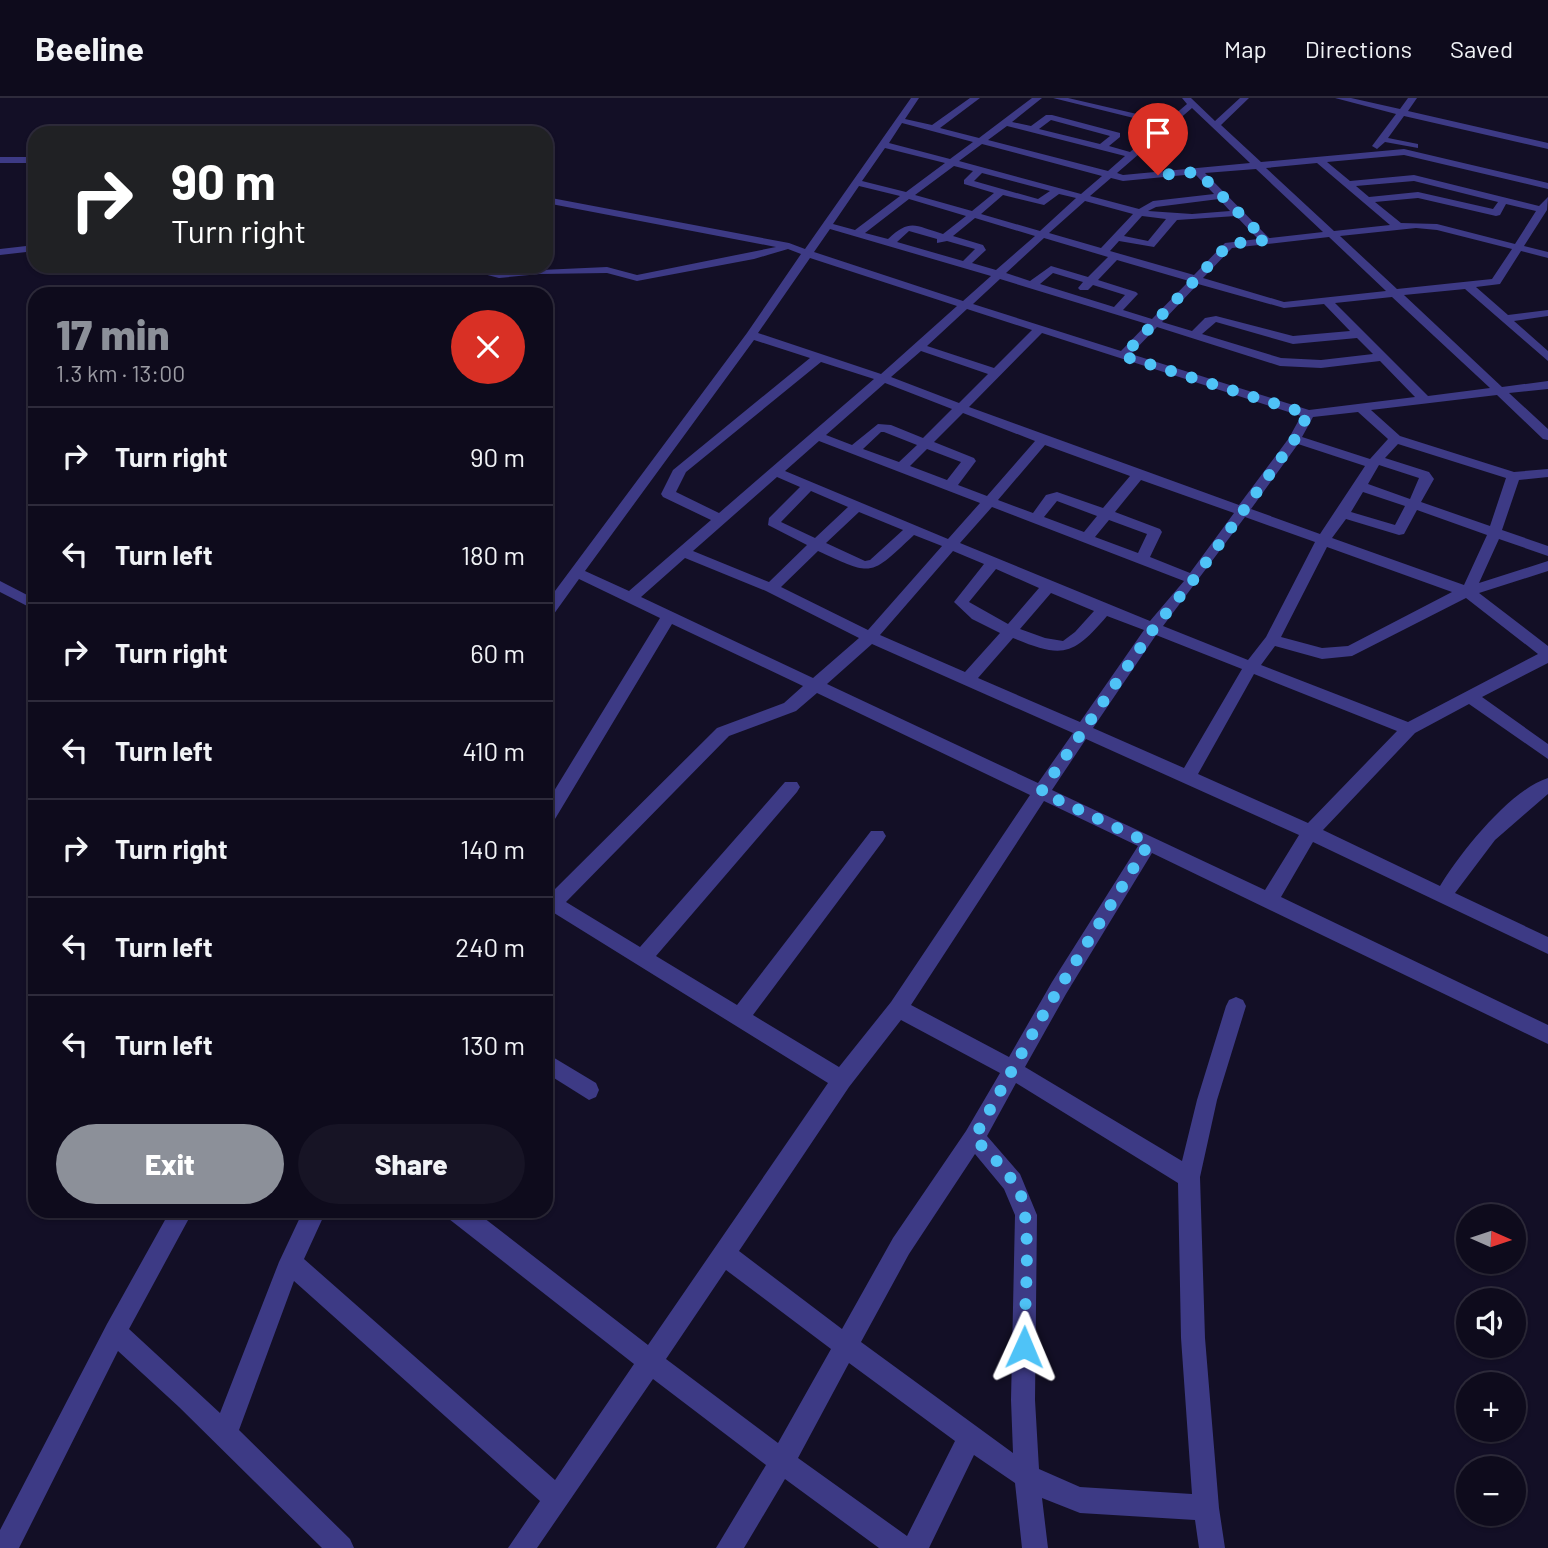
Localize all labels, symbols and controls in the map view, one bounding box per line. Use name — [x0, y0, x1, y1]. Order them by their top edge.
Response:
text: Beeline — [35, 28, 144, 68]
text: Map — [1224, 34, 1267, 63]
text: Directions — [1305, 34, 1412, 63]
text: Saved — [1450, 34, 1513, 63]
pin — [1128, 103, 1188, 175]
icon: arrive — [1139, 114, 1177, 152]
text: 90 m — [171, 151, 276, 210]
icon: right — [56, 154, 147, 245]
text: Turn right — [171, 211, 306, 249]
text: 17 min — [56, 308, 170, 358]
button: close — [451, 310, 525, 384]
text: 1.3 km · 13:00 — [56, 359, 185, 387]
icon: right — [56, 437, 94, 475]
text: Turn right — [115, 441, 228, 472]
text: 90 m — [470, 441, 525, 472]
icon: left — [56, 535, 94, 573]
text: Turn left — [115, 539, 213, 570]
text: 180 m — [461, 539, 525, 570]
icon: right — [56, 633, 94, 671]
text: Turn right — [115, 637, 228, 668]
text: 60 m — [470, 637, 525, 668]
icon: left — [56, 731, 94, 769]
text: Turn left — [115, 735, 213, 766]
text: 410 m — [463, 735, 525, 766]
icon: right — [56, 829, 94, 867]
text: Turn right — [115, 833, 228, 864]
text: 140 m — [460, 833, 525, 864]
icon: left — [56, 927, 94, 965]
text: Turn left — [115, 931, 213, 962]
text: 240 m — [455, 931, 525, 962]
icon: left — [56, 1025, 94, 1063]
text: Turn left — [115, 1029, 213, 1060]
text: 130 m — [461, 1029, 525, 1060]
button: Exit — [56, 1124, 284, 1204]
button: Share — [298, 1124, 525, 1204]
north arrow — [1456, 1204, 1526, 1274]
map controls — [1456, 1204, 1526, 1526]
button: sound — [1456, 1288, 1526, 1358]
position arrow — [987, 1310, 1061, 1384]
button: + — [1456, 1372, 1526, 1442]
button: − — [1456, 1456, 1526, 1526]

